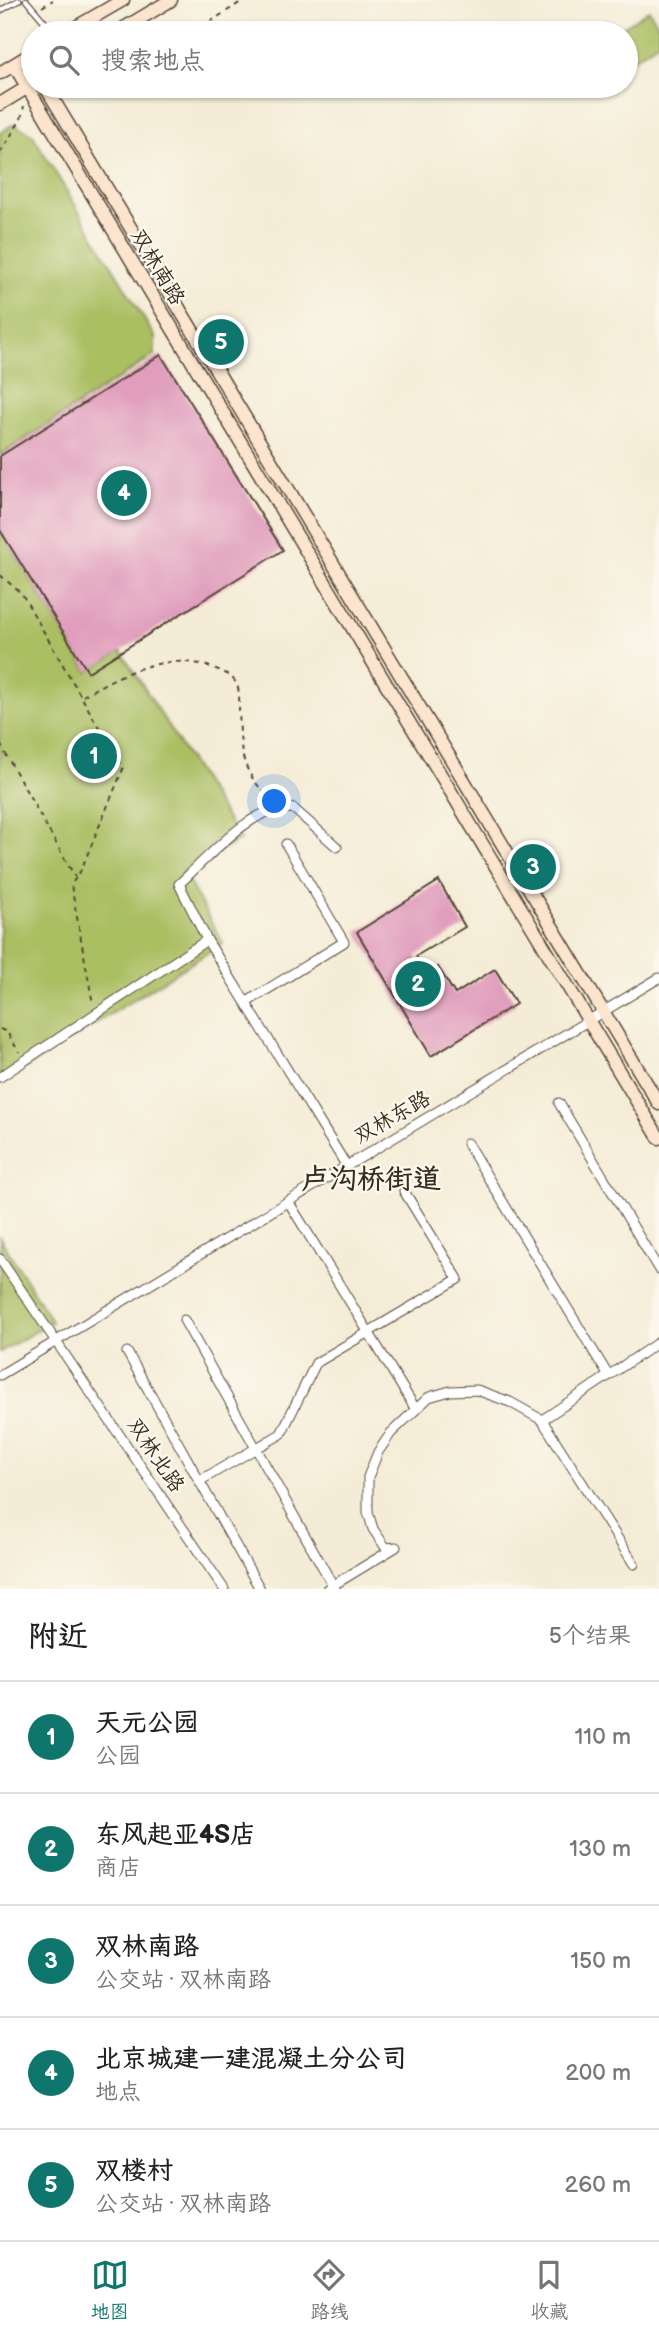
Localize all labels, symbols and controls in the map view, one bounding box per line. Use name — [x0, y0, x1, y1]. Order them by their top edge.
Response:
search box — [21, 21, 638, 98]
icon: search — [45, 41, 83, 79]
text: 搜索地点 — [101, 46, 205, 77]
street label: 双林南路 — [125, 225, 190, 310]
pin: 5 — [198, 316, 244, 368]
pin: 4 — [101, 467, 147, 519]
pin: 1 — [71, 730, 117, 782]
your location — [257, 784, 291, 818]
pin: 3 — [510, 841, 556, 893]
pin: 2 — [395, 958, 441, 1010]
street label: 双林东路 — [350, 1086, 435, 1149]
district label: 卢沟桥街道 — [301, 1163, 441, 1196]
street label: 双林北路 — [122, 1413, 189, 1497]
text: 附近 — [28, 1619, 88, 1655]
text: 5个结果 — [549, 1622, 631, 1650]
text: 天元公园 — [95, 1708, 199, 1739]
text: 1 — [46, 1723, 56, 1751]
text: 110 m — [574, 1723, 631, 1751]
text: 公园 — [95, 1742, 141, 1770]
text: 东风起亚4S店 — [95, 1820, 256, 1851]
text: 2 — [44, 1835, 58, 1863]
text: 130 m — [569, 1835, 631, 1863]
text: 商店 — [95, 1854, 141, 1882]
text: 双林南路 — [95, 1932, 199, 1963]
text: 3 — [44, 1947, 58, 1975]
text: 150 m — [570, 1947, 631, 1975]
text: 公交站 · 双林南路 — [95, 1966, 271, 1994]
text: 北京城建一建混凝土分公司 — [95, 2044, 407, 2075]
text: 4 — [44, 2059, 58, 2087]
text: 200 m — [565, 2059, 631, 2087]
text: 地点 — [95, 2078, 141, 2106]
text: 双楼村 — [95, 2156, 173, 2187]
text: 5 — [44, 2171, 58, 2199]
text: 260 m — [565, 2171, 631, 2199]
text: 公交站 · 双林南路 — [95, 2190, 271, 2218]
tab: 地图 — [91, 2256, 129, 2324]
tab: 路线 — [310, 2256, 348, 2324]
tab: 收藏 — [530, 2256, 568, 2324]

